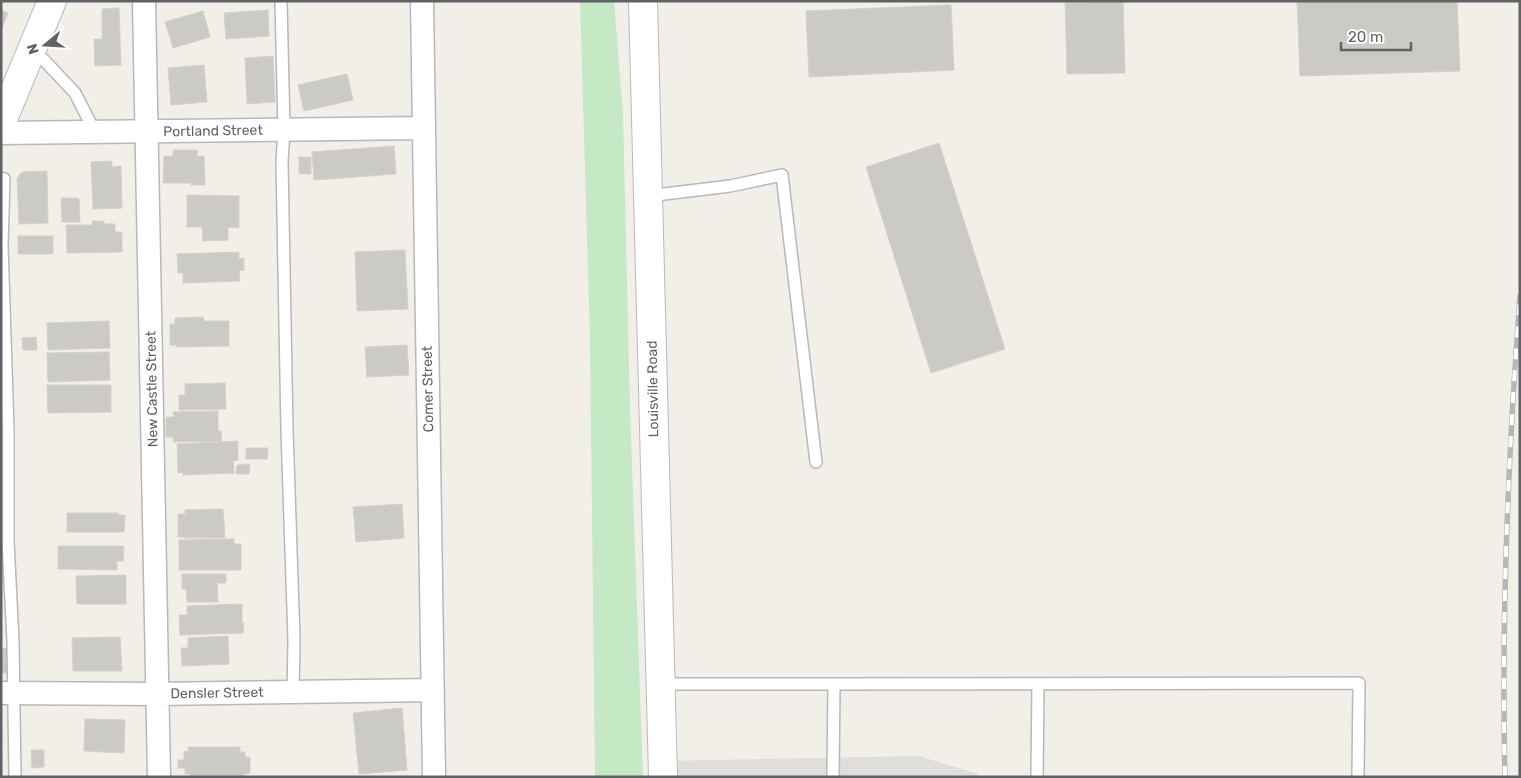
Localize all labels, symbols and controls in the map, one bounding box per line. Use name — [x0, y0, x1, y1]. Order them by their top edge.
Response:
north arrow — [20, 20, 70, 70]
scale bar — [1341, 20, 1411, 52]
text: 20 m — [1348, 28, 1383, 46]
text: N — [23, 41, 43, 56]
street label: Portland Street — [163, 122, 263, 140]
street label: New Castle Street — [142, 330, 162, 447]
street label: Louisville Road — [644, 340, 662, 438]
street label: Comer Street — [419, 345, 437, 432]
street label: Densler Street — [170, 684, 264, 702]

